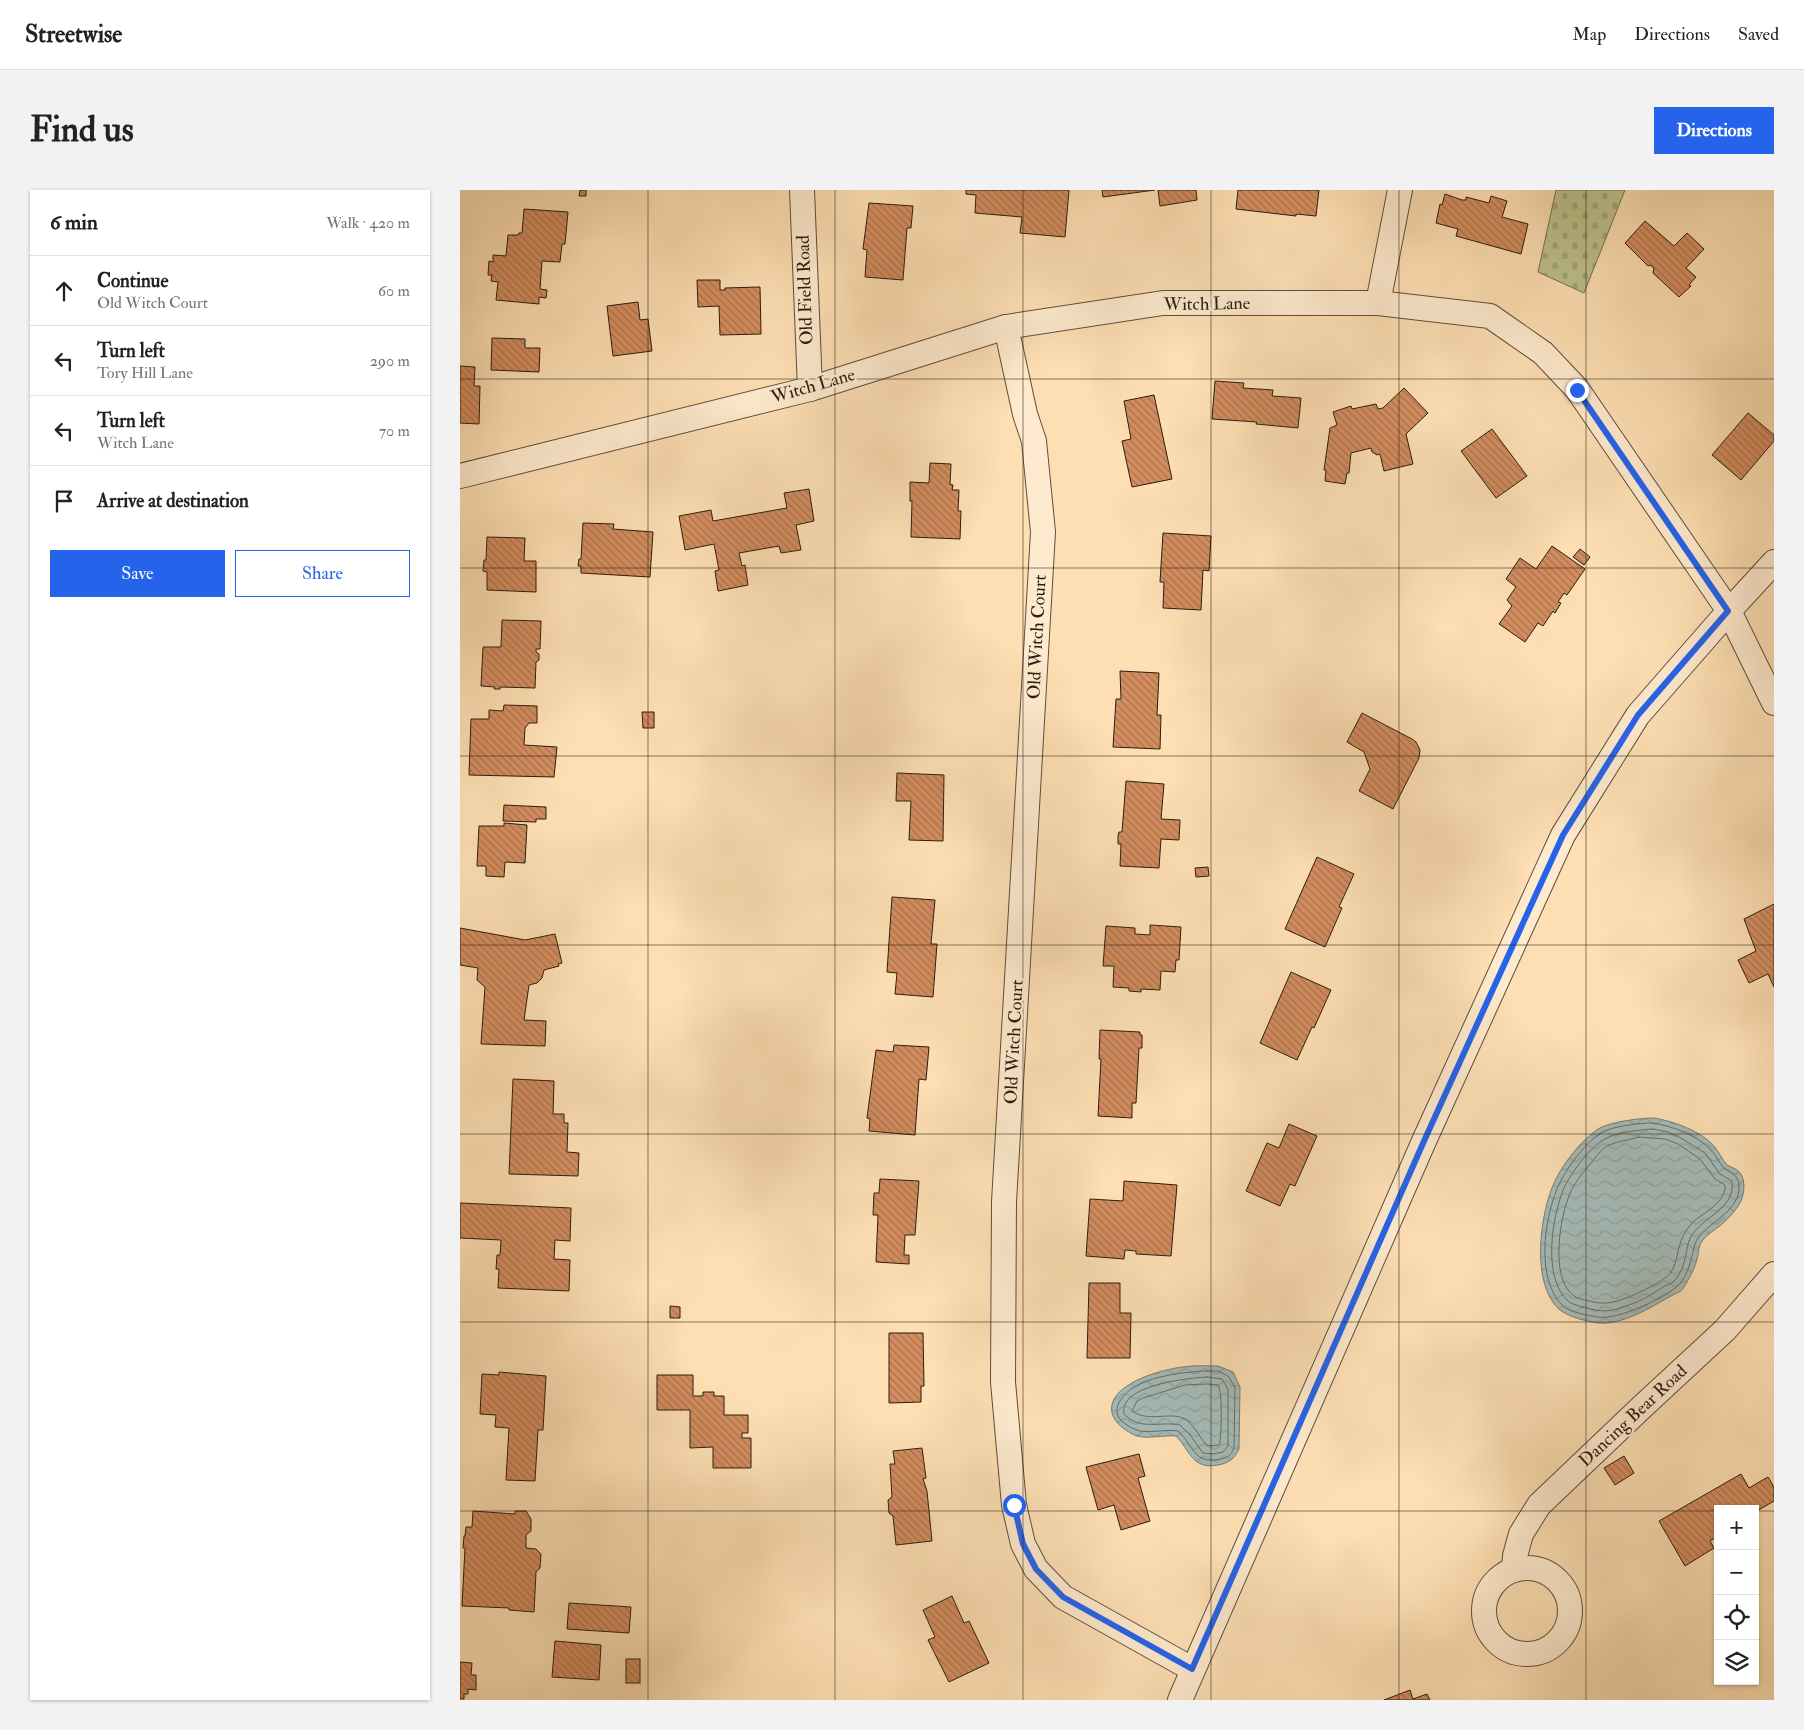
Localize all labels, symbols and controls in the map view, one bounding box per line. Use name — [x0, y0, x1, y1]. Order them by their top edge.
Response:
text: Streetwise — [25, 19, 122, 50]
text: Map — [1573, 23, 1606, 46]
text: Directions — [1634, 23, 1710, 46]
text: Saved — [1738, 23, 1779, 46]
button: Directions — [1654, 107, 1774, 154]
text: Find us — [30, 108, 134, 152]
text: 6 min — [50, 209, 98, 236]
text: Walk · 420 m — [326, 213, 410, 233]
street label: Old Field Road — [792, 235, 818, 345]
text: Continue — [97, 269, 168, 293]
icon: ahead — [50, 277, 78, 305]
text: 60 m — [378, 281, 410, 301]
street label: Witch Lane — [1163, 292, 1251, 316]
text: Old Witch Court — [97, 293, 208, 313]
text: Turn left — [97, 339, 165, 363]
icon: left — [50, 347, 78, 375]
text: 290 m — [370, 351, 410, 371]
text: Tory Hill Lane — [97, 363, 193, 383]
street label: Witch Lane — [767, 363, 858, 409]
route end — [1566, 379, 1589, 402]
text: Turn left — [97, 409, 165, 433]
icon: left — [50, 417, 78, 445]
text: 70 m — [379, 421, 410, 441]
text: Witch Lane — [97, 433, 174, 453]
icon: arrive — [50, 487, 78, 515]
text: Arrive at destination — [97, 489, 249, 513]
button: Save — [50, 550, 225, 597]
button: Share — [235, 550, 410, 597]
street label: Old Witch Court — [1022, 574, 1052, 700]
street label: Old Witch Court — [999, 979, 1029, 1105]
street label: Dancing Bear Road — [1574, 1360, 1692, 1472]
route start — [1003, 1494, 1026, 1517]
map controls — [1714, 1505, 1759, 1685]
button: + — [1714, 1505, 1759, 1550]
button: − — [1714, 1550, 1759, 1595]
button: locate — [1714, 1595, 1759, 1640]
button: layers — [1714, 1640, 1759, 1685]

